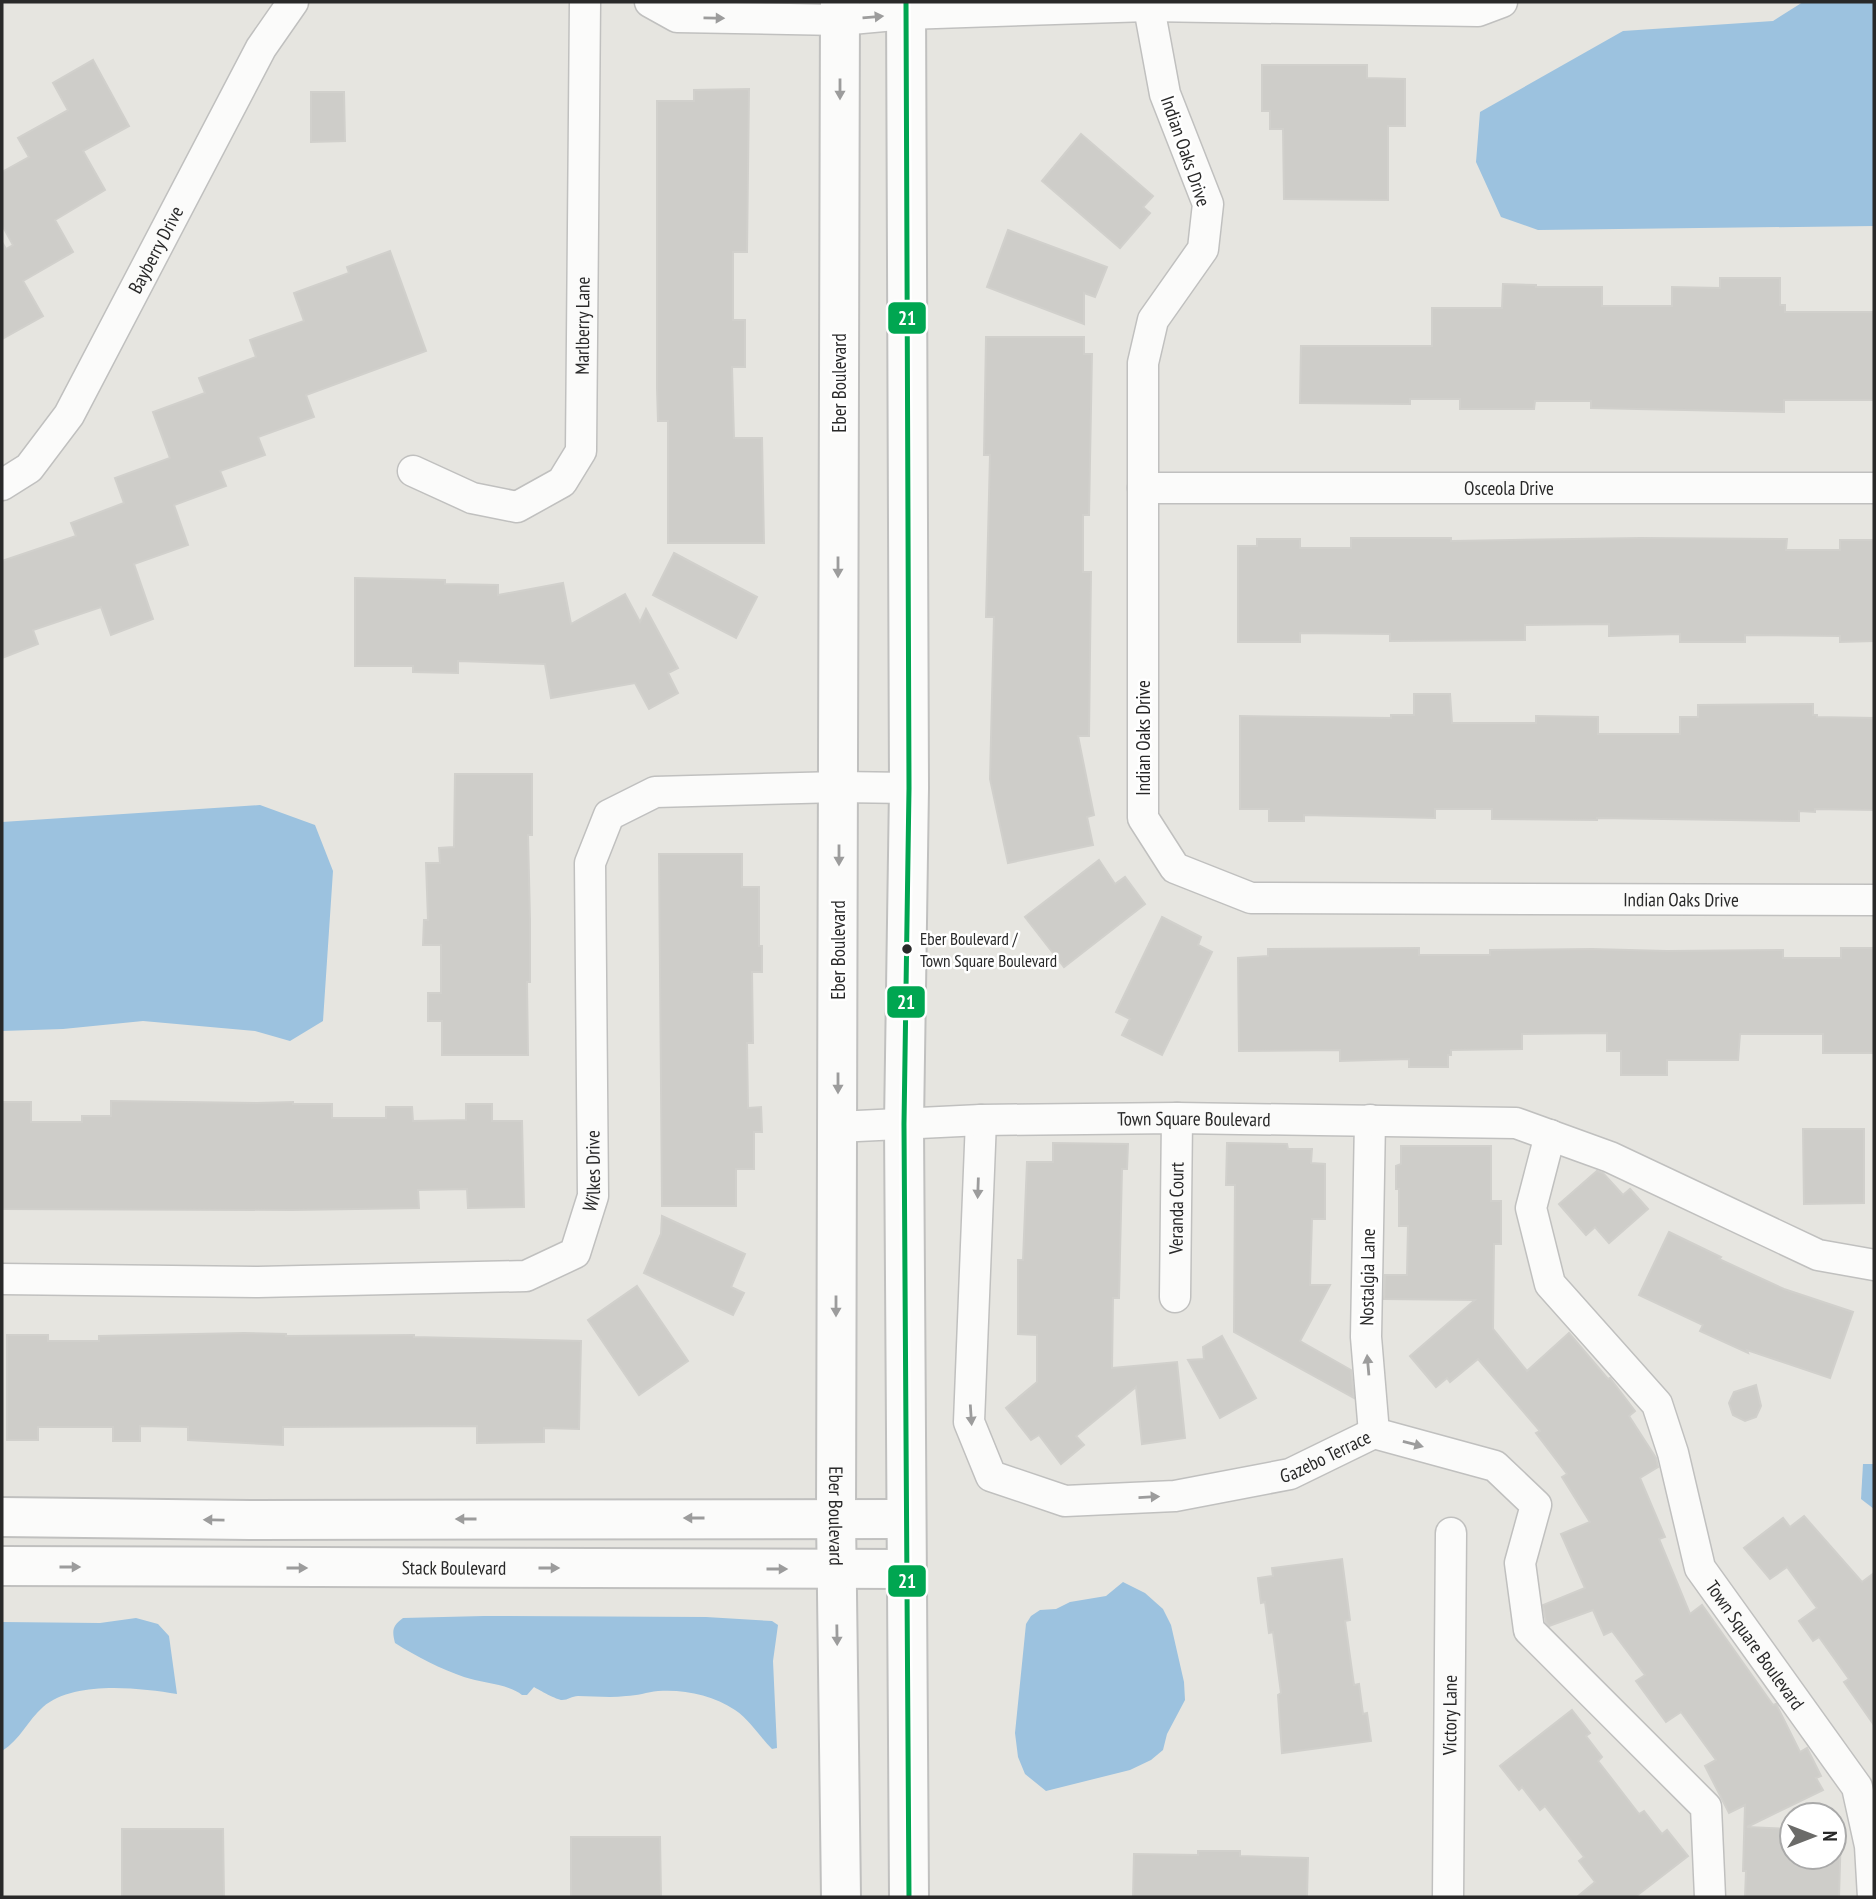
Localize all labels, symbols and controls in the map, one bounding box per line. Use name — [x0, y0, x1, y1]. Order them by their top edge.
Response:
one-way arrow — [863, 11, 885, 22]
one-way arrow — [703, 12, 725, 24]
one-way arrow — [834, 78, 846, 100]
street label: Indian Oaks Drive — [1156, 93, 1216, 210]
street label: Bayberry Drive — [123, 202, 188, 297]
street label: Marlberry Lane — [570, 276, 595, 375]
line badge: 21 — [887, 301, 927, 335]
text: 21 — [898, 306, 916, 330]
street label: Eber Boulevard — [827, 333, 851, 433]
street label: Osceola Drive — [1464, 476, 1554, 500]
one-way arrow — [833, 557, 844, 579]
street label: Indian Oaks Drive — [1131, 680, 1155, 796]
one-way arrow — [833, 845, 845, 867]
street label: Indian Oaks Drive — [1623, 887, 1739, 912]
street label: Eber Boulevard — [826, 900, 850, 1000]
place label: Eber Boulevard / Town Square Boulevard — [920, 928, 1057, 972]
marker: Eber Boulevard / Town Square Boulevard — [900, 942, 914, 956]
line badge: 21 — [886, 985, 926, 1019]
text: 21 — [897, 990, 915, 1014]
one-way arrow — [832, 1072, 843, 1094]
street label: Town Square Boulevard — [1117, 1106, 1271, 1131]
street label: Wilkes Drive — [577, 1130, 605, 1215]
street label: Veranda Court — [1163, 1161, 1189, 1255]
one-way arrow — [973, 1177, 984, 1199]
street label: Nostalgia Lane — [1354, 1228, 1380, 1326]
one-way arrow — [830, 1295, 842, 1317]
one-way arrow — [1362, 1354, 1373, 1376]
one-way arrow — [966, 1404, 977, 1426]
street label: Gazebo Terrace — [1278, 1424, 1375, 1488]
one-way arrow — [1403, 1439, 1424, 1449]
street label: Eber Boulevard — [824, 1466, 849, 1566]
one-way arrow — [1139, 1491, 1161, 1502]
one-way arrow — [455, 1513, 477, 1525]
one-way arrow — [683, 1513, 705, 1524]
one-way arrow — [203, 1514, 225, 1525]
street label: Stack Boulevard — [402, 1555, 506, 1580]
one-way arrow — [59, 1561, 81, 1573]
one-way arrow — [287, 1562, 309, 1574]
one-way arrow — [539, 1563, 561, 1574]
one-way arrow — [766, 1563, 788, 1575]
line badge: 21 — [887, 1564, 927, 1598]
text: 21 — [898, 1569, 916, 1593]
street label: Town Square Boulevard — [1701, 1576, 1810, 1714]
one-way arrow — [831, 1625, 843, 1647]
street label: Victory Lane — [1437, 1675, 1462, 1756]
north arrow — [1778, 1801, 1848, 1871]
text: N — [1818, 1831, 1842, 1841]

